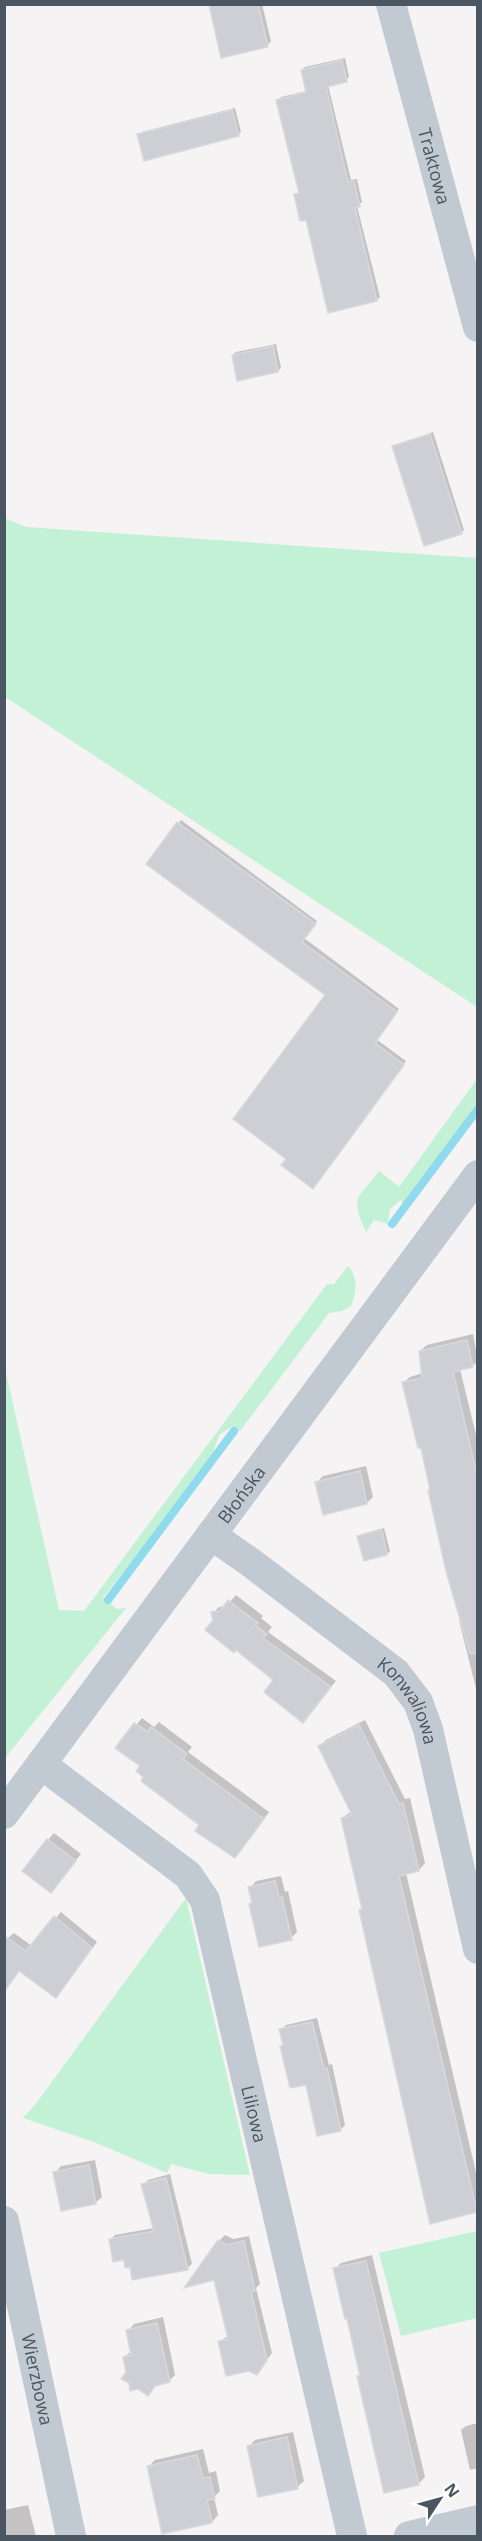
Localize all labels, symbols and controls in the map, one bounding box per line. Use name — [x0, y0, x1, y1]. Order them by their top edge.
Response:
street label: Traktowa — [413, 125, 456, 207]
street label: Błońska — [212, 1461, 270, 1528]
street label: Konwaliowa — [373, 1651, 443, 1747]
street label: Liliowa — [236, 2083, 273, 2145]
street label: Wierzbowa — [16, 2332, 59, 2427]
north arrow — [410, 2469, 470, 2529]
text: N — [439, 2478, 465, 2502]

